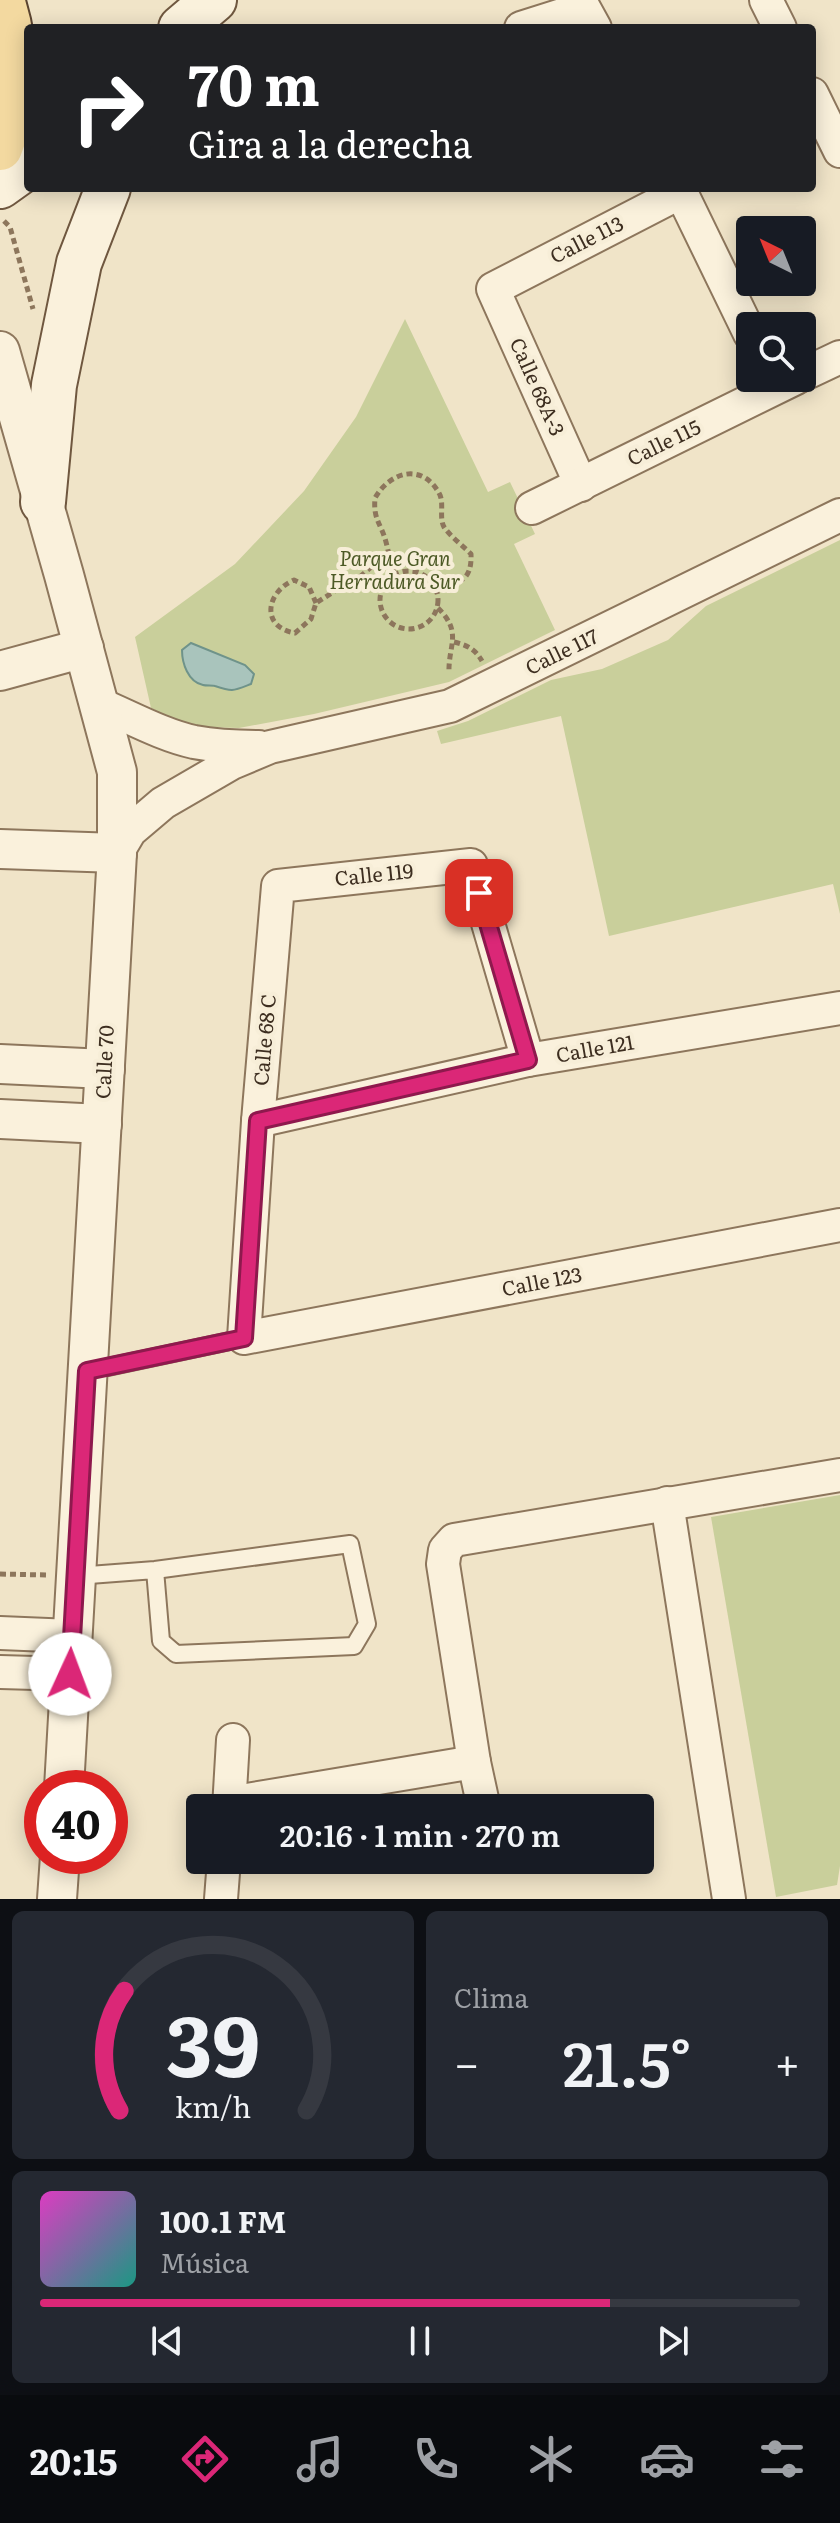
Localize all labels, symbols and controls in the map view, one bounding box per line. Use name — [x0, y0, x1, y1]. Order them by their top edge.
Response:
text: 70 m — [188, 40, 320, 123]
icon: right — [56, 56, 160, 160]
text: Gira a la derecha — [188, 116, 472, 169]
street label: Calle 113 — [544, 207, 628, 270]
north arrow — [736, 216, 816, 296]
map controls — [736, 216, 816, 392]
button: search — [736, 312, 816, 392]
street label: Calle 68A-3 — [504, 332, 574, 440]
street label: Calle 115 — [621, 410, 705, 472]
park label: Parque Gran Herradura Sur — [329, 542, 461, 595]
street label: Calle 117 — [520, 620, 603, 681]
street label: Calle 119 — [333, 854, 415, 892]
pin — [445, 859, 513, 927]
icon: arrive — [457, 871, 501, 915]
street label: Calle 68 C — [244, 993, 282, 1087]
street label: Calle 70 — [86, 1024, 120, 1100]
street label: Calle 121 — [553, 1025, 636, 1069]
street label: Calle 123 — [499, 1258, 584, 1303]
position arrow — [28, 1632, 112, 1716]
speed limit sign: 40 — [24, 1770, 128, 1874]
text: 20:16 · 1 min · 270 m — [280, 1812, 560, 1856]
text: Clima — [454, 1977, 529, 2016]
text: 39 — [166, 1979, 260, 2103]
text: 21.5° — [563, 2016, 691, 2105]
text: − — [454, 2028, 480, 2094]
text: + — [774, 2028, 800, 2094]
text: km/h — [175, 2084, 251, 2127]
text: 100.1 FM — [160, 2198, 286, 2242]
text: Música — [160, 2242, 249, 2281]
icon: previous — [145, 2319, 189, 2363]
icon: pause — [398, 2319, 442, 2363]
icon: next — [651, 2319, 695, 2363]
icon: directions — [177, 2431, 233, 2487]
icon: music — [292, 2431, 348, 2487]
icon: phone — [408, 2431, 464, 2487]
icon: climate — [523, 2431, 579, 2487]
icon: car — [639, 2431, 695, 2487]
icon: filters — [754, 2431, 810, 2487]
text: 20:15 — [30, 2433, 118, 2486]

